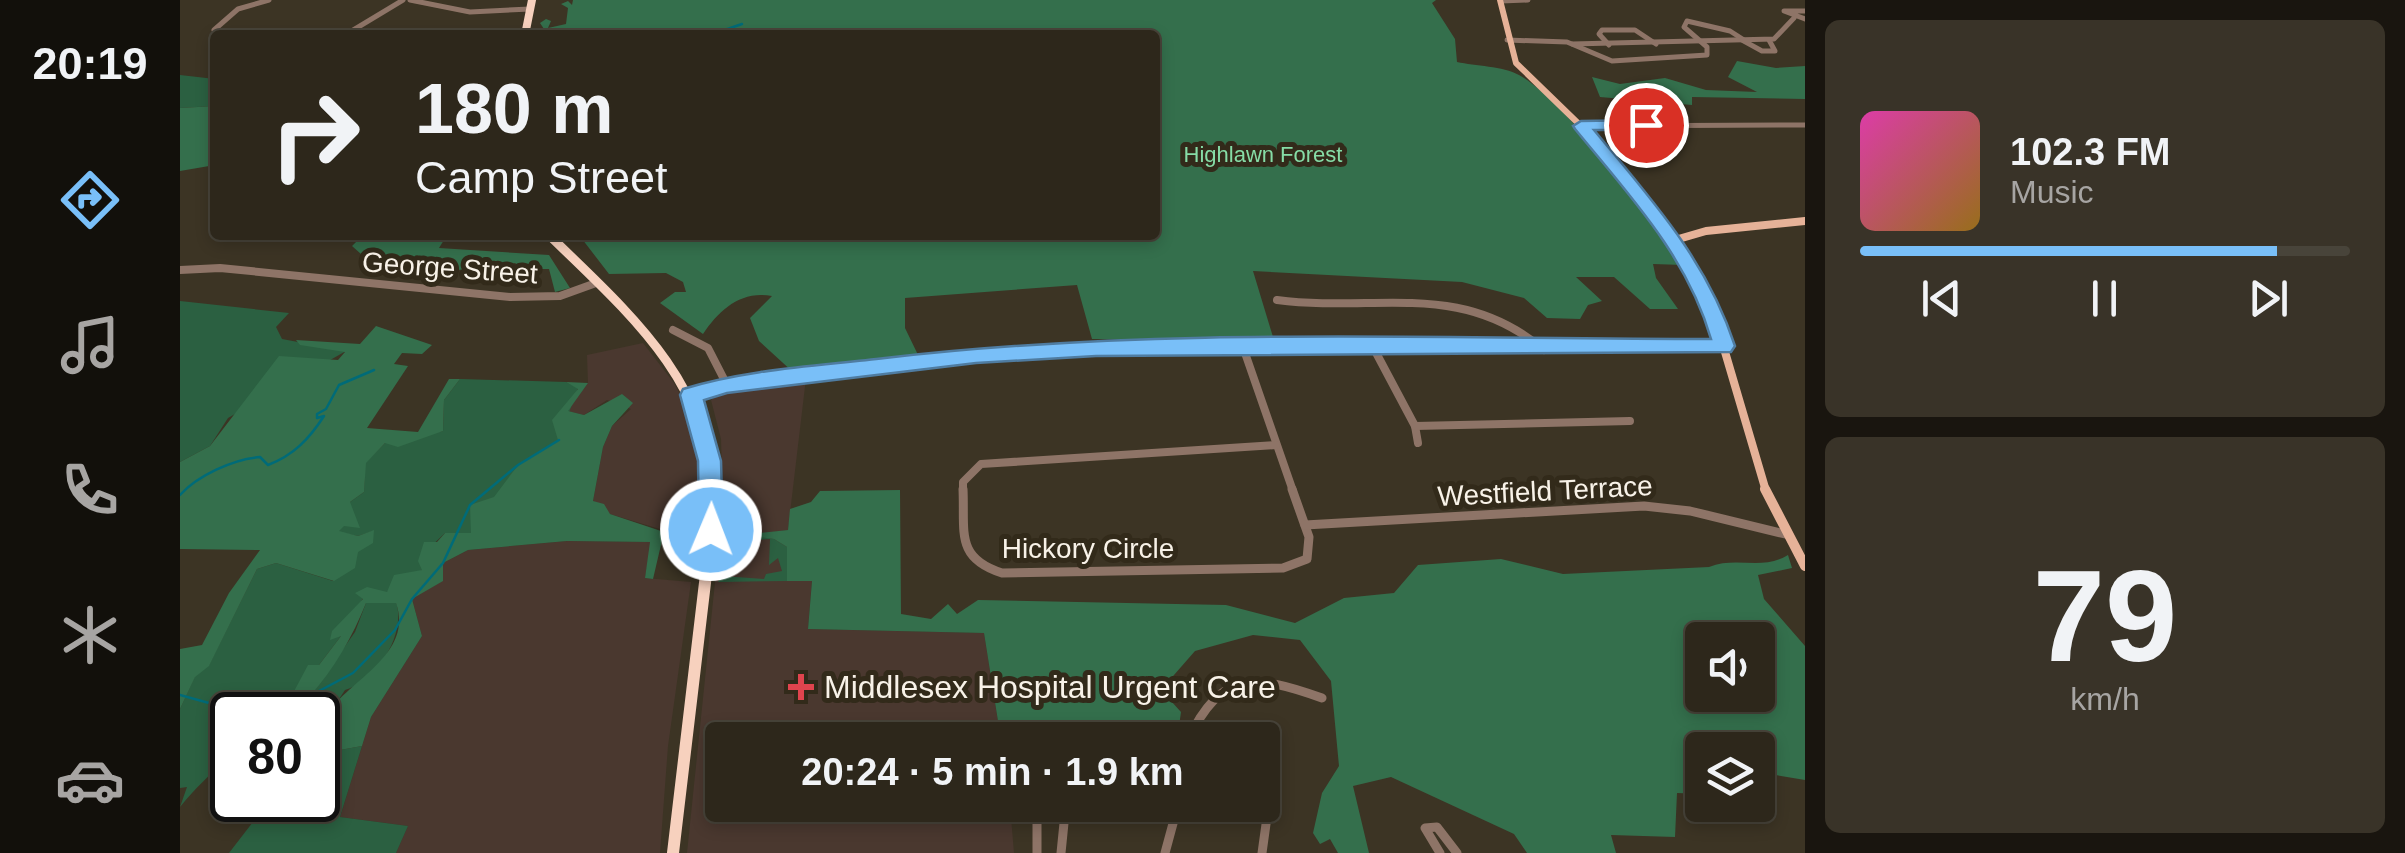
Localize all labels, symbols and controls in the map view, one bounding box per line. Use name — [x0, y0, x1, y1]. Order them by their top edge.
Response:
text: 20:19 — [32, 38, 148, 89]
icon: right — [250, 70, 380, 200]
text: 180 m — [415, 70, 613, 148]
pin — [1604, 83, 1689, 168]
icon: arrive — [1619, 98, 1674, 153]
text: 102.3 FM — [2010, 131, 2171, 173]
park label: Highlawn Forest — [1184, 142, 1342, 167]
text: Camp Street — [415, 152, 668, 203]
icon: directions — [55, 165, 125, 235]
text: Music — [2010, 174, 2094, 210]
street label: George Street — [361, 246, 539, 290]
icon: previous — [1914, 271, 1969, 326]
icon: pause — [2077, 271, 2132, 326]
icon: next — [2241, 271, 2296, 326]
icon: music — [55, 310, 125, 380]
icon: phone — [55, 455, 125, 525]
street label: Westfield Terrace — [1437, 470, 1653, 512]
position arrow — [659, 478, 763, 582]
street label: Hickory Circle — [1002, 533, 1174, 564]
text: 79 — [2033, 543, 2177, 689]
icon: climate — [55, 600, 125, 670]
map controls — [1685, 622, 1775, 822]
button: sound — [1685, 622, 1775, 712]
place label: Middlesex Hospital Urgent Care — [824, 669, 1276, 705]
marker: Middlesex Hospital Urgent Care — [788, 674, 814, 700]
text: km/h — [2070, 681, 2140, 717]
speed limit sign: 80 — [210, 692, 340, 822]
button: layers — [1685, 732, 1775, 822]
icon: car — [55, 745, 125, 815]
text: 20:24 · 5 min · 1.9 km — [801, 751, 1184, 793]

